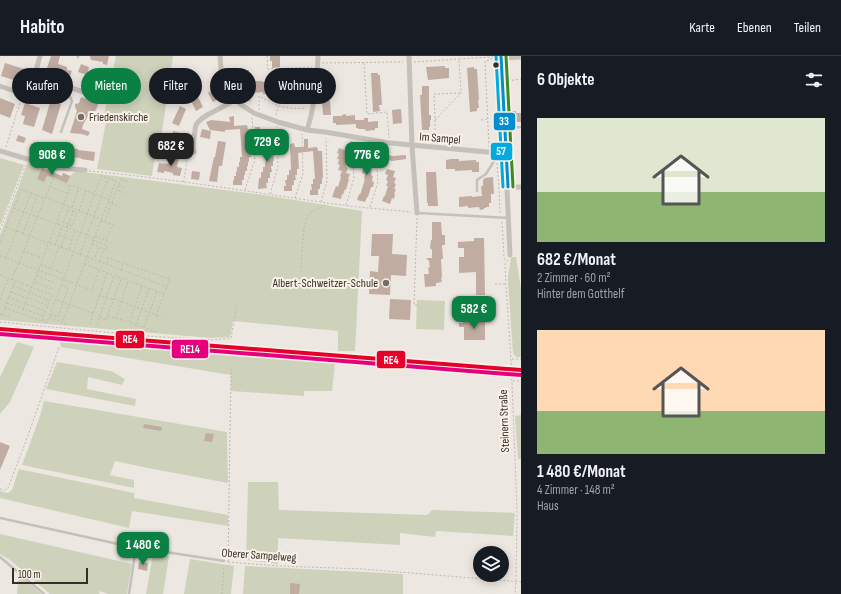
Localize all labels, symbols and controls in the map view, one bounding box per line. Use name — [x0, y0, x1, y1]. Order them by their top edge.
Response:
text: Habito — [20, 16, 64, 39]
text: Karte — [689, 19, 715, 36]
text: Ebenen — [737, 19, 772, 36]
text: Teilen — [794, 19, 821, 36]
unlabelled marker — [491, 60, 501, 70]
chip: Kaufen — [12, 68, 73, 104]
chip: Mieten — [81, 68, 141, 104]
chip: Filter — [149, 68, 202, 104]
chip: Neu — [210, 68, 256, 104]
chip: Wohnung — [264, 68, 336, 104]
icon: filters — [803, 69, 825, 91]
text: 6 Objekte — [537, 70, 595, 90]
place label: Friedenskirche — [89, 110, 148, 125]
marker: Friedenskirche — [76, 112, 86, 122]
line badge: 33 — [493, 112, 516, 131]
text: 33 — [499, 115, 509, 128]
pin: 729 € — [239, 129, 295, 163]
street label: Im Sampel — [419, 129, 461, 148]
pin: 682 € — [143, 133, 199, 167]
text: 729 € — [254, 134, 280, 150]
text: 682 € — [158, 138, 184, 154]
pin: 908 € — [24, 142, 80, 176]
pin: 776 € — [339, 142, 395, 176]
line badge: 57 — [490, 142, 513, 161]
icon: home — [645, 144, 717, 216]
text: 57 — [496, 145, 506, 158]
text: 908 € — [38, 147, 66, 163]
text: 776 € — [354, 147, 380, 163]
text: 682 €/Monat — [537, 250, 616, 270]
text: 2 Zimmer · 60 m² — [537, 270, 611, 286]
place label: Albert-Schweitzer-Schule — [272, 276, 378, 291]
marker: Albert-Schweitzer-Schule — [381, 278, 391, 288]
text: Hinter dem Gotthelf — [537, 286, 624, 302]
pin: 582 € — [446, 296, 502, 330]
text: 582 € — [461, 301, 487, 317]
line badge: RE4 — [115, 330, 145, 349]
text: RE4 — [122, 333, 138, 346]
line badge: RE14 — [171, 339, 209, 359]
text: RE14 — [180, 343, 200, 356]
line badge: RE4 — [376, 350, 406, 369]
text: RE4 — [383, 354, 399, 367]
icon: home — [645, 356, 717, 428]
street label: Steinern Straße — [496, 389, 513, 453]
text: 1 480 €/Monat — [537, 462, 626, 482]
text: 4 Zimmer · 148 m² — [537, 482, 615, 498]
text: Haus — [537, 498, 559, 514]
pin: 1 480 € — [106, 532, 180, 566]
text: 1 480 € — [126, 537, 160, 553]
street label: Oberer Sampelweg — [221, 545, 297, 566]
map controls — [473, 546, 509, 582]
button: layers — [473, 546, 509, 582]
scale bar — [12, 566, 88, 585]
text: 100 m — [18, 568, 40, 581]

